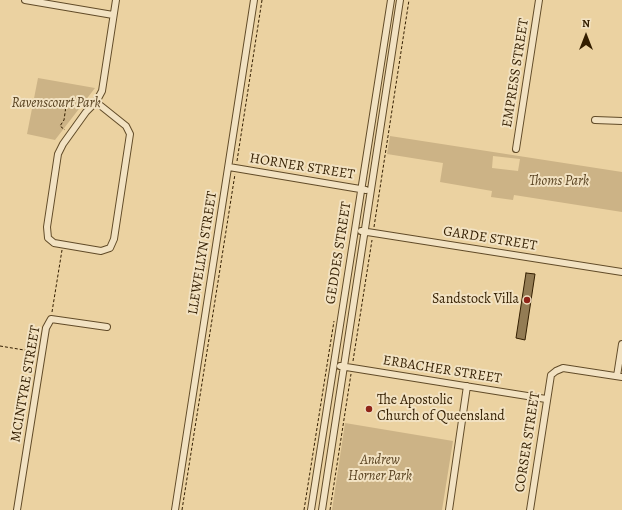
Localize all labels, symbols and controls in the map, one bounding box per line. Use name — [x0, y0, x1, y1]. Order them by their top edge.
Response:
north arrow — [566, 16, 606, 56]
text: N — [582, 16, 590, 31]
street label: EMPRESS STREET — [499, 17, 533, 129]
park label: Ravenscourt Park — [11, 96, 101, 112]
street label: HORNER STREET — [248, 150, 356, 184]
park label: Thoms Park — [529, 174, 589, 190]
street label: LLEWELLYN STREET — [185, 190, 221, 316]
street label: GEDDES STREET — [323, 201, 355, 305]
street label: GARDE STREET — [442, 223, 538, 255]
place label: Sandstock Villa — [432, 292, 519, 308]
marker: Sandstock Villa — [522, 295, 532, 305]
street label: MCINTYRE STREET — [7, 324, 45, 444]
street label: ERBACHER STREET — [381, 352, 503, 388]
street label: CORSER STREET — [512, 390, 544, 494]
place label: The Apostolic Church of Queensland — [377, 393, 505, 426]
marker: The Apostolic Church of Queensland — [364, 404, 374, 414]
park label: Andrew Horner Park — [348, 453, 412, 486]

